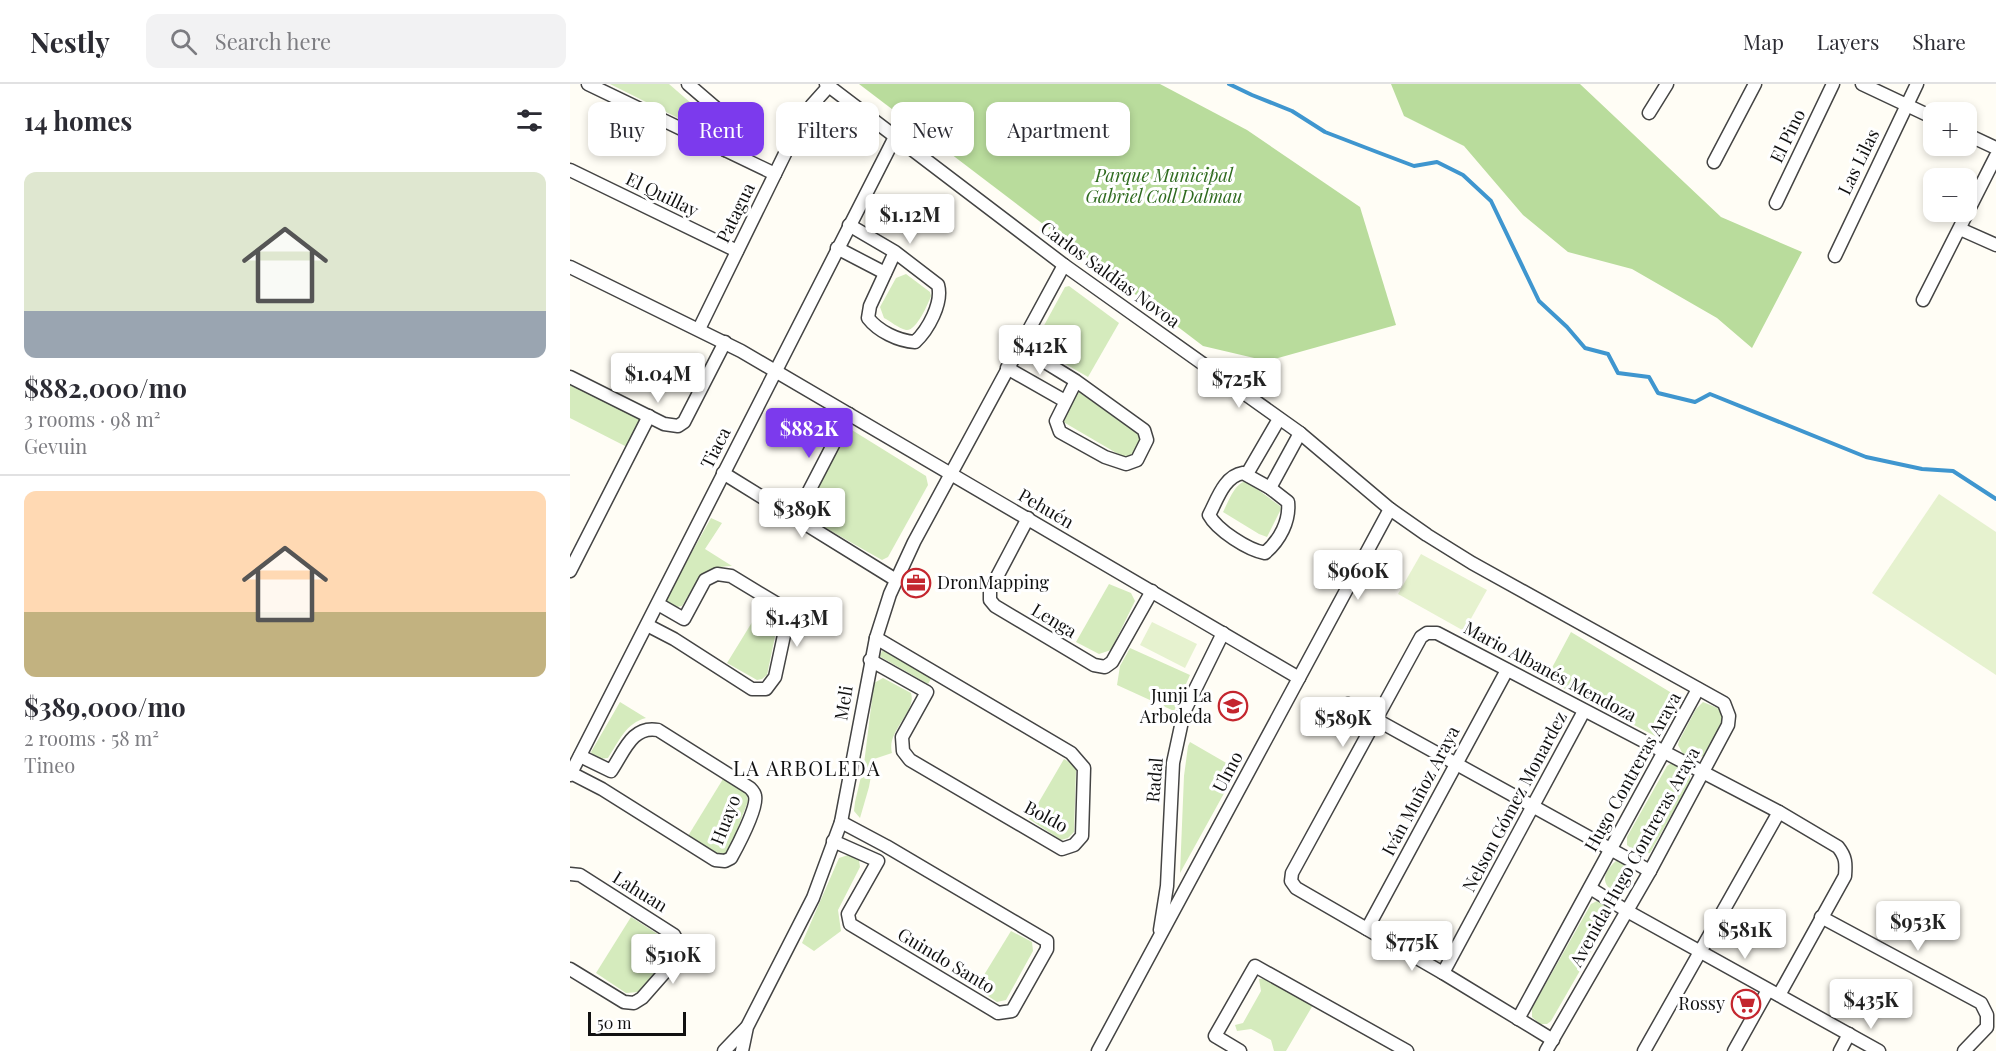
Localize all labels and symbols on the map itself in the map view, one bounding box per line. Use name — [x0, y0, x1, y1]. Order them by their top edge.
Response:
street label: El Pino — [1764, 105, 1810, 166]
street label: Las Lilas — [1832, 125, 1884, 198]
park label: Parque Municipal Gabriel Coll Dalmau — [1085, 163, 1243, 208]
street label: El Quillay — [622, 166, 703, 222]
street label: Patagua — [710, 179, 760, 246]
pin: $1.12M — [861, 194, 959, 245]
street label: Carlos Saldías Novoa — [1036, 215, 1185, 333]
pin: $412K — [998, 325, 1082, 376]
pin: $1.04M — [609, 353, 707, 404]
pin: $725K — [1197, 358, 1281, 409]
pin: $882K — [767, 408, 851, 459]
street label: Tiaca — [695, 423, 736, 472]
street label: Pehuén — [1014, 483, 1079, 534]
pin: $389K — [760, 488, 844, 539]
pin: $960K — [1316, 550, 1400, 601]
office icon: DronMapping — [900, 567, 932, 599]
place label: DronMapping — [937, 570, 1050, 594]
pin: $1.43M — [748, 597, 846, 648]
street label: Lenga — [1028, 597, 1082, 643]
street label: Mario Albanés Mendoza — [1460, 615, 1641, 727]
place label: Junji La Arboleda — [1139, 683, 1212, 728]
street label: Meli — [828, 684, 858, 722]
street label: Hugo Contreras Araya — [1578, 688, 1686, 855]
school or university icon: Junji La Arboleda — [1217, 690, 1249, 722]
pin: $589K — [1301, 697, 1385, 748]
street label: Nelson Gómez Monardez — [1456, 707, 1572, 896]
street label: Iván Muñoz Araya — [1376, 721, 1464, 860]
street label: Avenida Hugo Contreras Araya — [1563, 742, 1705, 971]
street label: Ulmo — [1206, 747, 1248, 796]
district label: LA ARBOLEDA — [733, 754, 881, 781]
street label: Radal — [1140, 756, 1168, 803]
street label: Huayo — [705, 791, 746, 848]
street label: Boldo — [1020, 795, 1073, 838]
street label: Lahuan — [609, 865, 673, 917]
pin: $953K — [1876, 901, 1960, 952]
pin: $581K — [1703, 909, 1787, 960]
pin: $775K — [1370, 921, 1454, 972]
street label: Guindo Santo — [893, 922, 1000, 999]
pin: $510K — [631, 934, 715, 985]
pin: $435K — [1829, 979, 1913, 1030]
supermarket icon: Rossy — [1730, 988, 1762, 1020]
place label: Rossy — [1678, 991, 1725, 1015]
scale bar — [588, 1009, 686, 1036]

